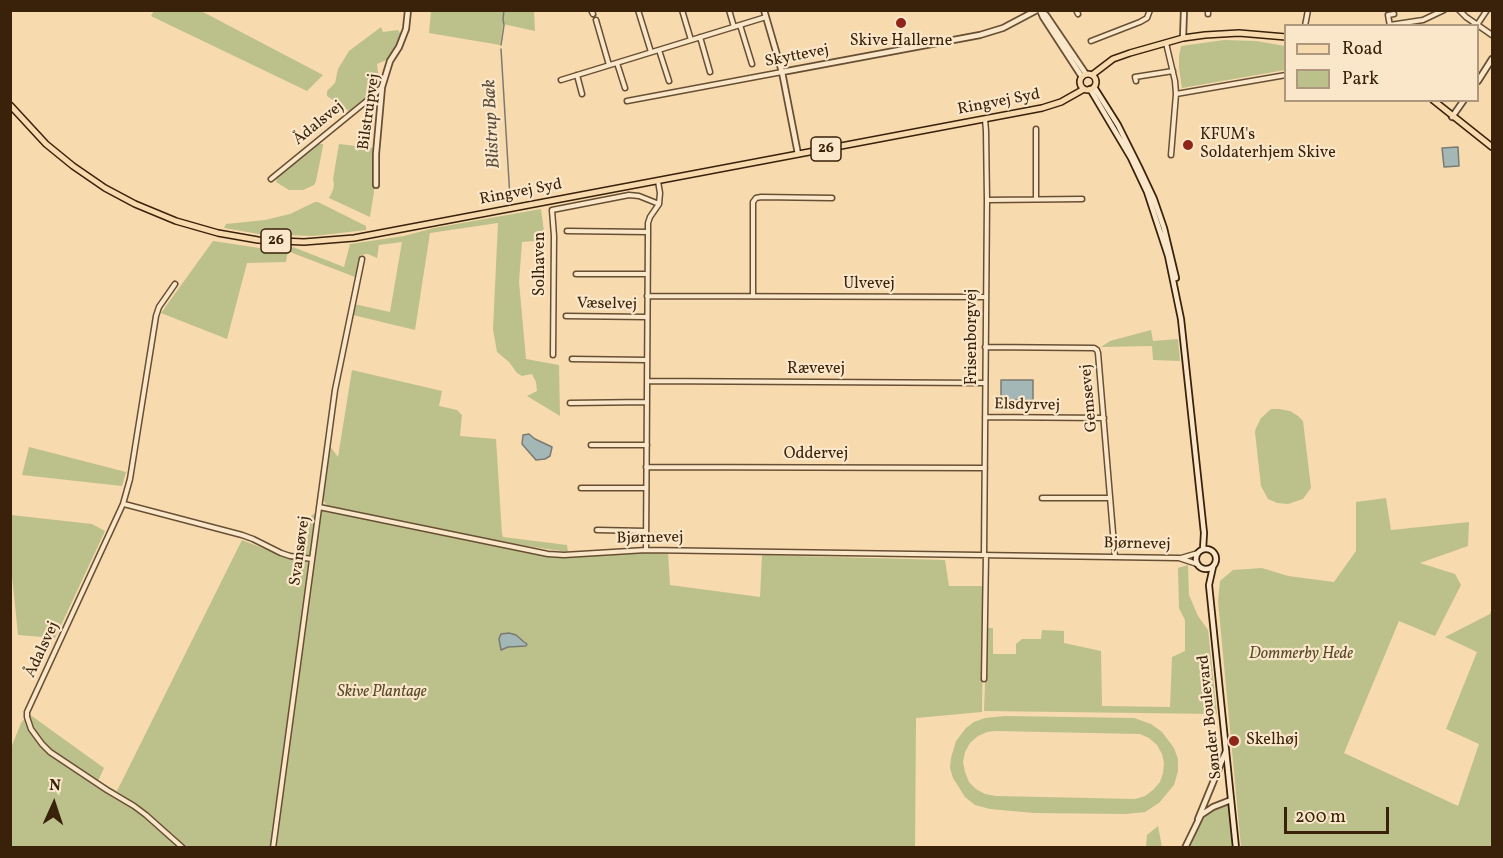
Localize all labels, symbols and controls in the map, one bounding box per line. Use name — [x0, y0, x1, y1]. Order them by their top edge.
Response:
marker: Skive Hallerne — [894, 16, 908, 30]
legend — [1284, 24, 1479, 102]
place label: Skive Hallerne — [850, 32, 952, 52]
text: Road — [1342, 37, 1383, 62]
street label: Skyttevej — [763, 41, 831, 73]
text: Park — [1342, 67, 1379, 92]
street label: Bilstrupvej — [355, 72, 385, 152]
water label: Blistrup Bæk — [480, 79, 506, 169]
street label: Ringvej Syd — [956, 86, 1042, 120]
street label: Ådalsvej — [290, 98, 348, 150]
place label: KFUM's Soldaterhjem Skive — [1200, 126, 1336, 164]
road number: 26 — [811, 137, 841, 161]
marker: KFUM's Soldaterhjem Skive — [1181, 138, 1195, 152]
street label: Ringvej Syd — [478, 176, 564, 210]
road number: 26 — [261, 229, 291, 253]
street label: Solhaven — [531, 232, 551, 296]
street label: Ulvevej — [843, 275, 895, 295]
street label: Frisenborgvej — [963, 289, 983, 385]
street label: Væselvej — [577, 295, 637, 315]
street label: Rævevej — [787, 360, 845, 380]
street label: Gemsevej — [1077, 363, 1103, 433]
street label: Elsdyrvej — [994, 396, 1060, 416]
street label: Oddervej — [784, 445, 848, 465]
street label: Svansøvej — [287, 515, 315, 587]
street label: Bjørnevej — [616, 529, 684, 549]
street label: Bjørnevej — [1103, 535, 1171, 555]
street label: Ådalsvej — [22, 619, 64, 681]
park label: Dommerby Hede — [1249, 645, 1353, 665]
street label: Sønder Boulevard — [1195, 654, 1227, 780]
park label: Skive Plantage — [337, 683, 427, 703]
place label: Skelhøj — [1246, 731, 1298, 751]
marker: Skelhøj — [1227, 734, 1241, 748]
north arrow — [24, 774, 84, 834]
text: N — [49, 775, 61, 797]
scale bar — [1287, 795, 1392, 833]
text: 200 m — [1295, 805, 1346, 830]

